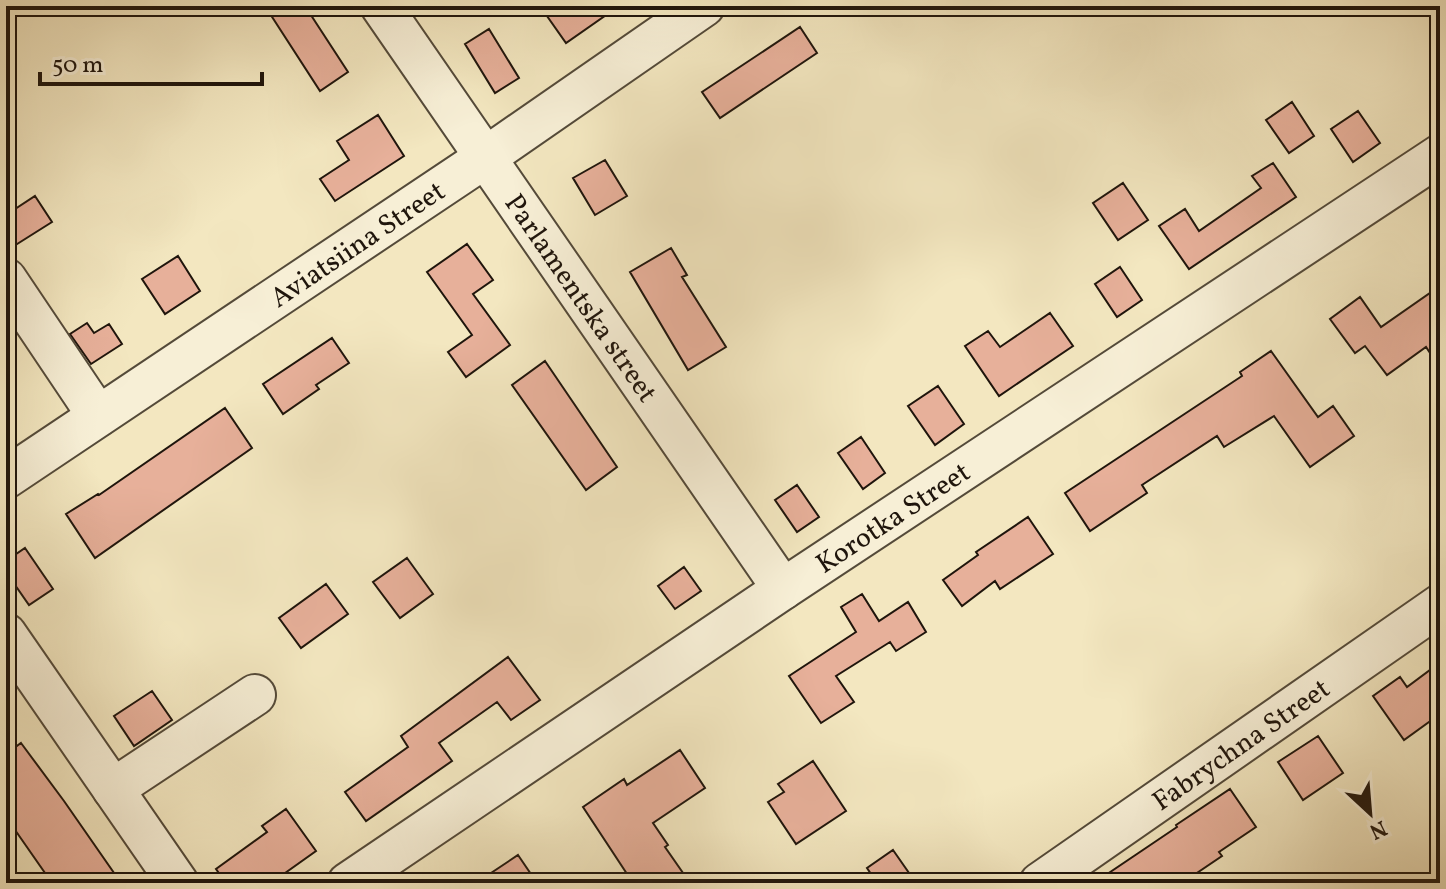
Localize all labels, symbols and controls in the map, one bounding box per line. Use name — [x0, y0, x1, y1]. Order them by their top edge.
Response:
scale bar — [40, 36, 262, 86]
text: 50 m — [52, 49, 104, 83]
street label: Aviatsiina Street — [263, 173, 453, 318]
street label: Parlamentska street — [494, 187, 666, 411]
street label: Korotka Street — [809, 454, 978, 584]
street label: Fabrychna Street — [1145, 670, 1338, 821]
north arrow — [1330, 773, 1410, 853]
text: N — [1364, 811, 1392, 846]

